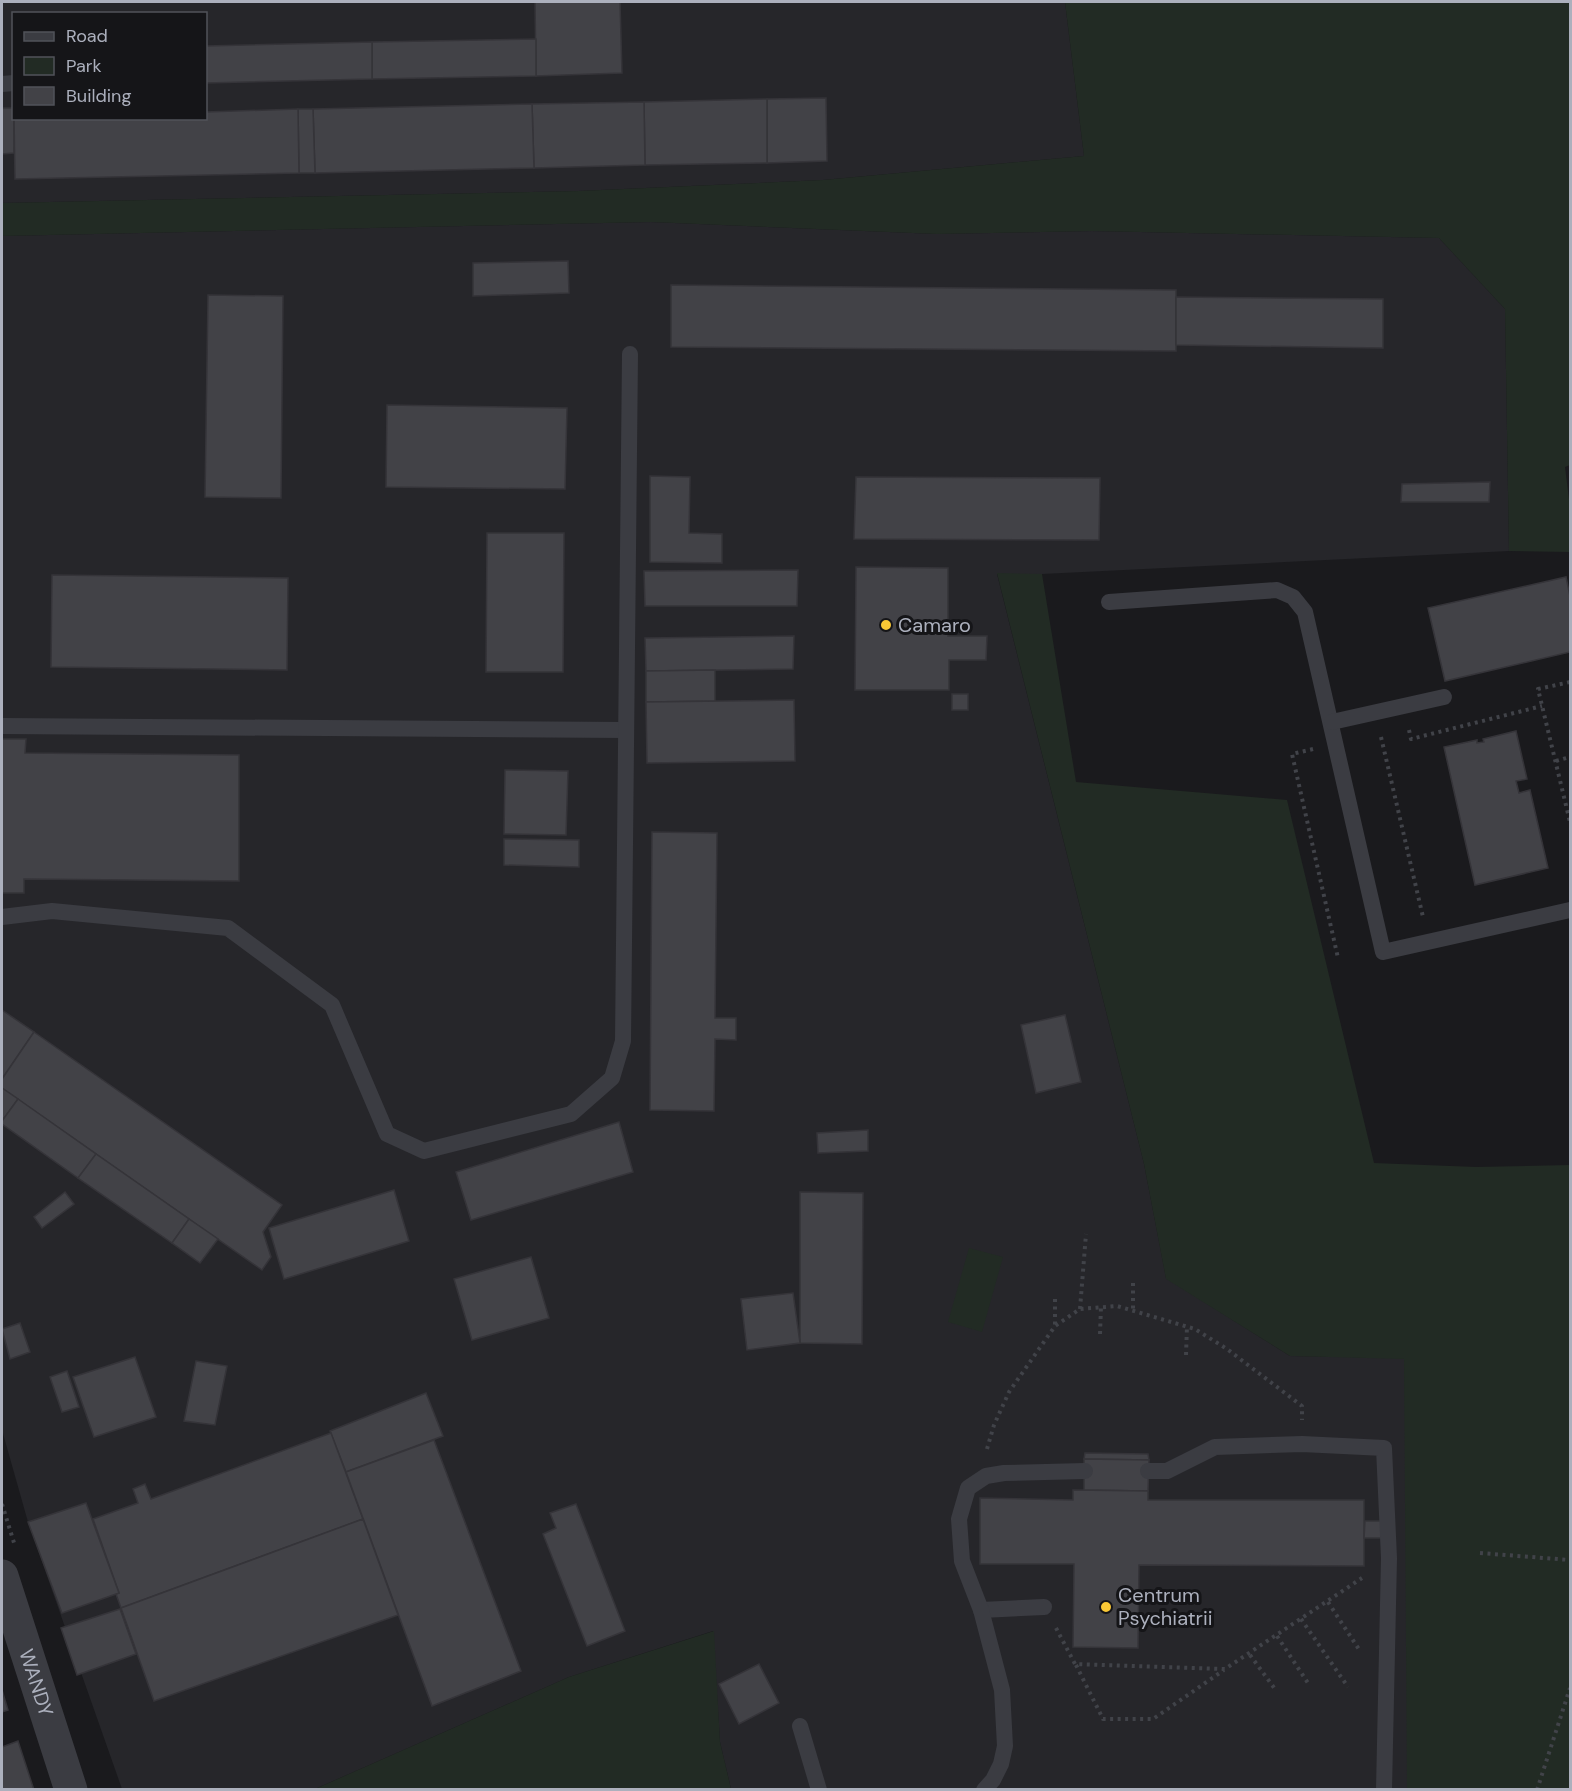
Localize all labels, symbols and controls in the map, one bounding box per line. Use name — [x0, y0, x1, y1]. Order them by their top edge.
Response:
legend — [12, 12, 207, 120]
text: Road — [66, 24, 108, 48]
text: Park — [66, 54, 102, 78]
text: Building — [66, 84, 131, 108]
place label: Camaro — [898, 612, 971, 638]
marker: Camaro — [879, 618, 893, 632]
place label: Centrum Psychiatrii — [1118, 1582, 1213, 1631]
marker: Centrum Psychiatrii — [1099, 1600, 1113, 1614]
street label: WANDY — [13, 1646, 60, 1720]

